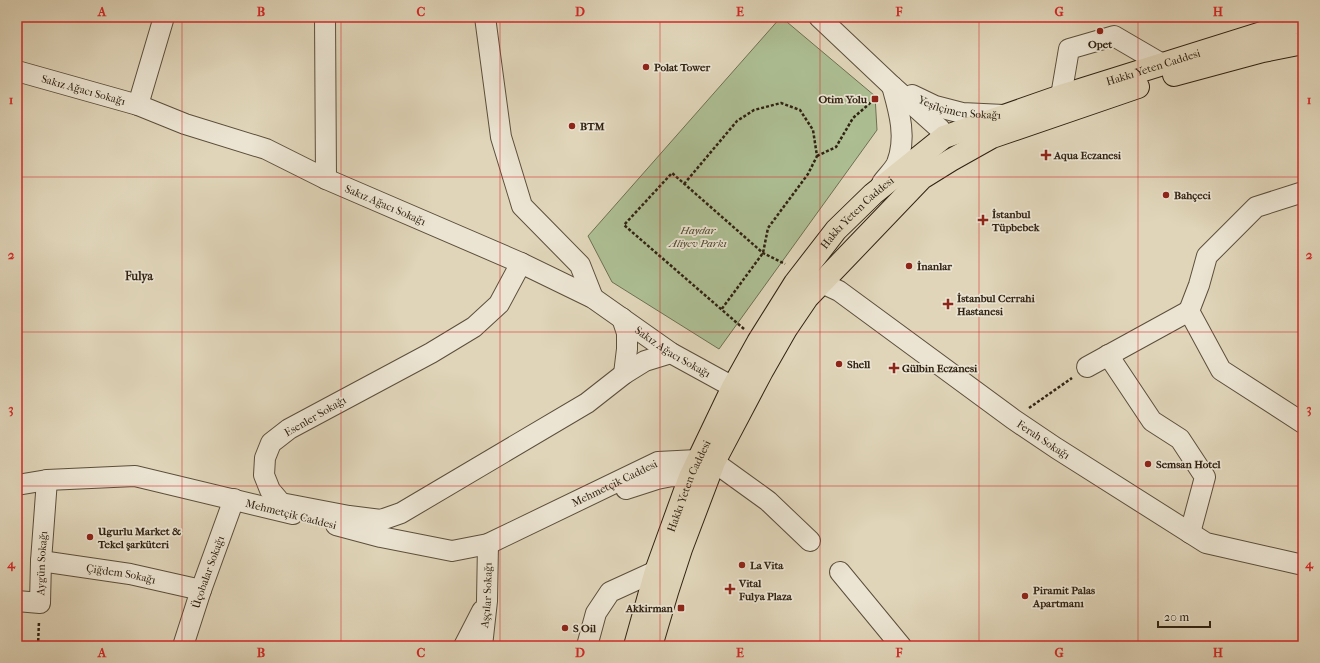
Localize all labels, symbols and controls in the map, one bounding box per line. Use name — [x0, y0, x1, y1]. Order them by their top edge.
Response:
text: A — [97, 4, 107, 19]
text: B — [257, 4, 266, 19]
text: C — [417, 4, 426, 19]
text: D — [575, 4, 585, 19]
text: E — [736, 4, 744, 19]
text: F — [895, 4, 903, 19]
text: G — [1054, 4, 1064, 19]
text: H — [1213, 4, 1224, 19]
marker: Opet — [1095, 26, 1105, 36]
place label: Opet — [1088, 38, 1113, 51]
street label: Hakkı Yeten Caddesi — [1105, 46, 1203, 88]
place label: Polat Tower — [654, 61, 710, 74]
marker: Polat Tower — [641, 62, 651, 72]
street label: Sakız Ağacı Sokağı — [40, 72, 127, 108]
text: 1 — [9, 92, 14, 107]
street label: Yeşilçimen Sokağı — [915, 92, 1002, 122]
text: 1 — [1307, 92, 1312, 107]
place label: Otim Yolu — [818, 93, 868, 106]
marker: Otim Yolu — [870, 94, 880, 104]
place label: BTM — [580, 120, 605, 133]
marker: BTM — [567, 121, 577, 131]
place label: Aqua Eczanesi — [1053, 149, 1122, 162]
marker: Aqua Eczanesi — [1041, 150, 1051, 160]
street label: Hakkı Yeten Caddesi — [818, 173, 897, 252]
street label: Sakız Ağacı Sokağı — [343, 182, 428, 228]
place label: Bahçeci — [1174, 189, 1212, 202]
marker: Bahçeci — [1161, 190, 1171, 200]
place label: İstanbul Tüpbebek — [991, 208, 1040, 234]
marker: İstanbul Tüpbebek — [977, 214, 989, 226]
park label: Haydar Aliyev Parkı — [667, 224, 727, 250]
text: 2 — [8, 247, 15, 262]
text: 2 — [1306, 247, 1313, 262]
place label: İnanlar — [917, 260, 952, 273]
marker: İnanlar — [904, 261, 914, 271]
district label: Fulya — [124, 269, 153, 284]
place label: İstanbul Cerrahi Hastanesi — [957, 292, 1035, 318]
marker: İstanbul Cerrahi Hastanesi — [942, 298, 954, 310]
street label: Sakız Ağacı Sokağı — [632, 324, 713, 381]
place label: Shell — [847, 358, 871, 371]
marker: Shell — [834, 359, 844, 369]
place label: Gülbin Eczanesi — [902, 362, 978, 375]
marker: Gülbin Eczanesi — [889, 363, 899, 373]
street label: Esenler Sokağı — [282, 393, 349, 439]
text: 3 — [8, 401, 14, 417]
text: 3 — [1306, 401, 1312, 417]
street label: Ferah Sokağı — [1014, 418, 1073, 462]
street label: Hakkı Yeten Caddesi — [665, 437, 714, 534]
street label: Mehmetçik Caddesi — [570, 457, 660, 510]
place label: Semsan Hotel — [1156, 458, 1222, 471]
marker: Semsan Hotel — [1143, 459, 1153, 469]
street label: Mehmetçik Caddesi — [244, 497, 338, 532]
place label: Ugurlu Market & Tekel şarküteri — [97, 525, 181, 551]
street label: Aygün Sokağı — [34, 530, 50, 597]
marker: Ugurlu Market & Tekel şarküteri — [85, 532, 95, 542]
street label: Üçobalar Sokağı — [190, 533, 227, 610]
text: 4 — [6, 556, 16, 572]
text: 4 — [1304, 556, 1314, 572]
place label: La Vita — [750, 559, 784, 572]
marker: La Vita — [737, 560, 747, 570]
street label: Çiğdem Sokağı — [85, 562, 158, 587]
street label: Aşçılar Sokağı — [478, 562, 495, 630]
place label: Vital Fulya Plaza — [738, 577, 793, 603]
marker: Vital Fulya Plaza — [724, 583, 736, 595]
place label: Piramit Palas Apartmanı — [1032, 584, 1095, 610]
marker: Piramit Palas Apartmanı — [1020, 591, 1030, 601]
place label: Akkirman — [625, 602, 674, 615]
marker: Akkirman — [676, 603, 686, 613]
scale bar — [1158, 603, 1210, 629]
text: 20 m — [1164, 610, 1189, 624]
place label: S Oil — [573, 622, 597, 635]
marker: S Oil — [560, 623, 570, 633]
text: A — [97, 645, 107, 660]
text: B — [257, 645, 266, 660]
text: C — [417, 645, 426, 660]
text: D — [575, 645, 585, 660]
text: E — [736, 645, 744, 660]
text: F — [895, 645, 903, 660]
text: G — [1054, 645, 1064, 660]
text: H — [1213, 645, 1224, 660]

